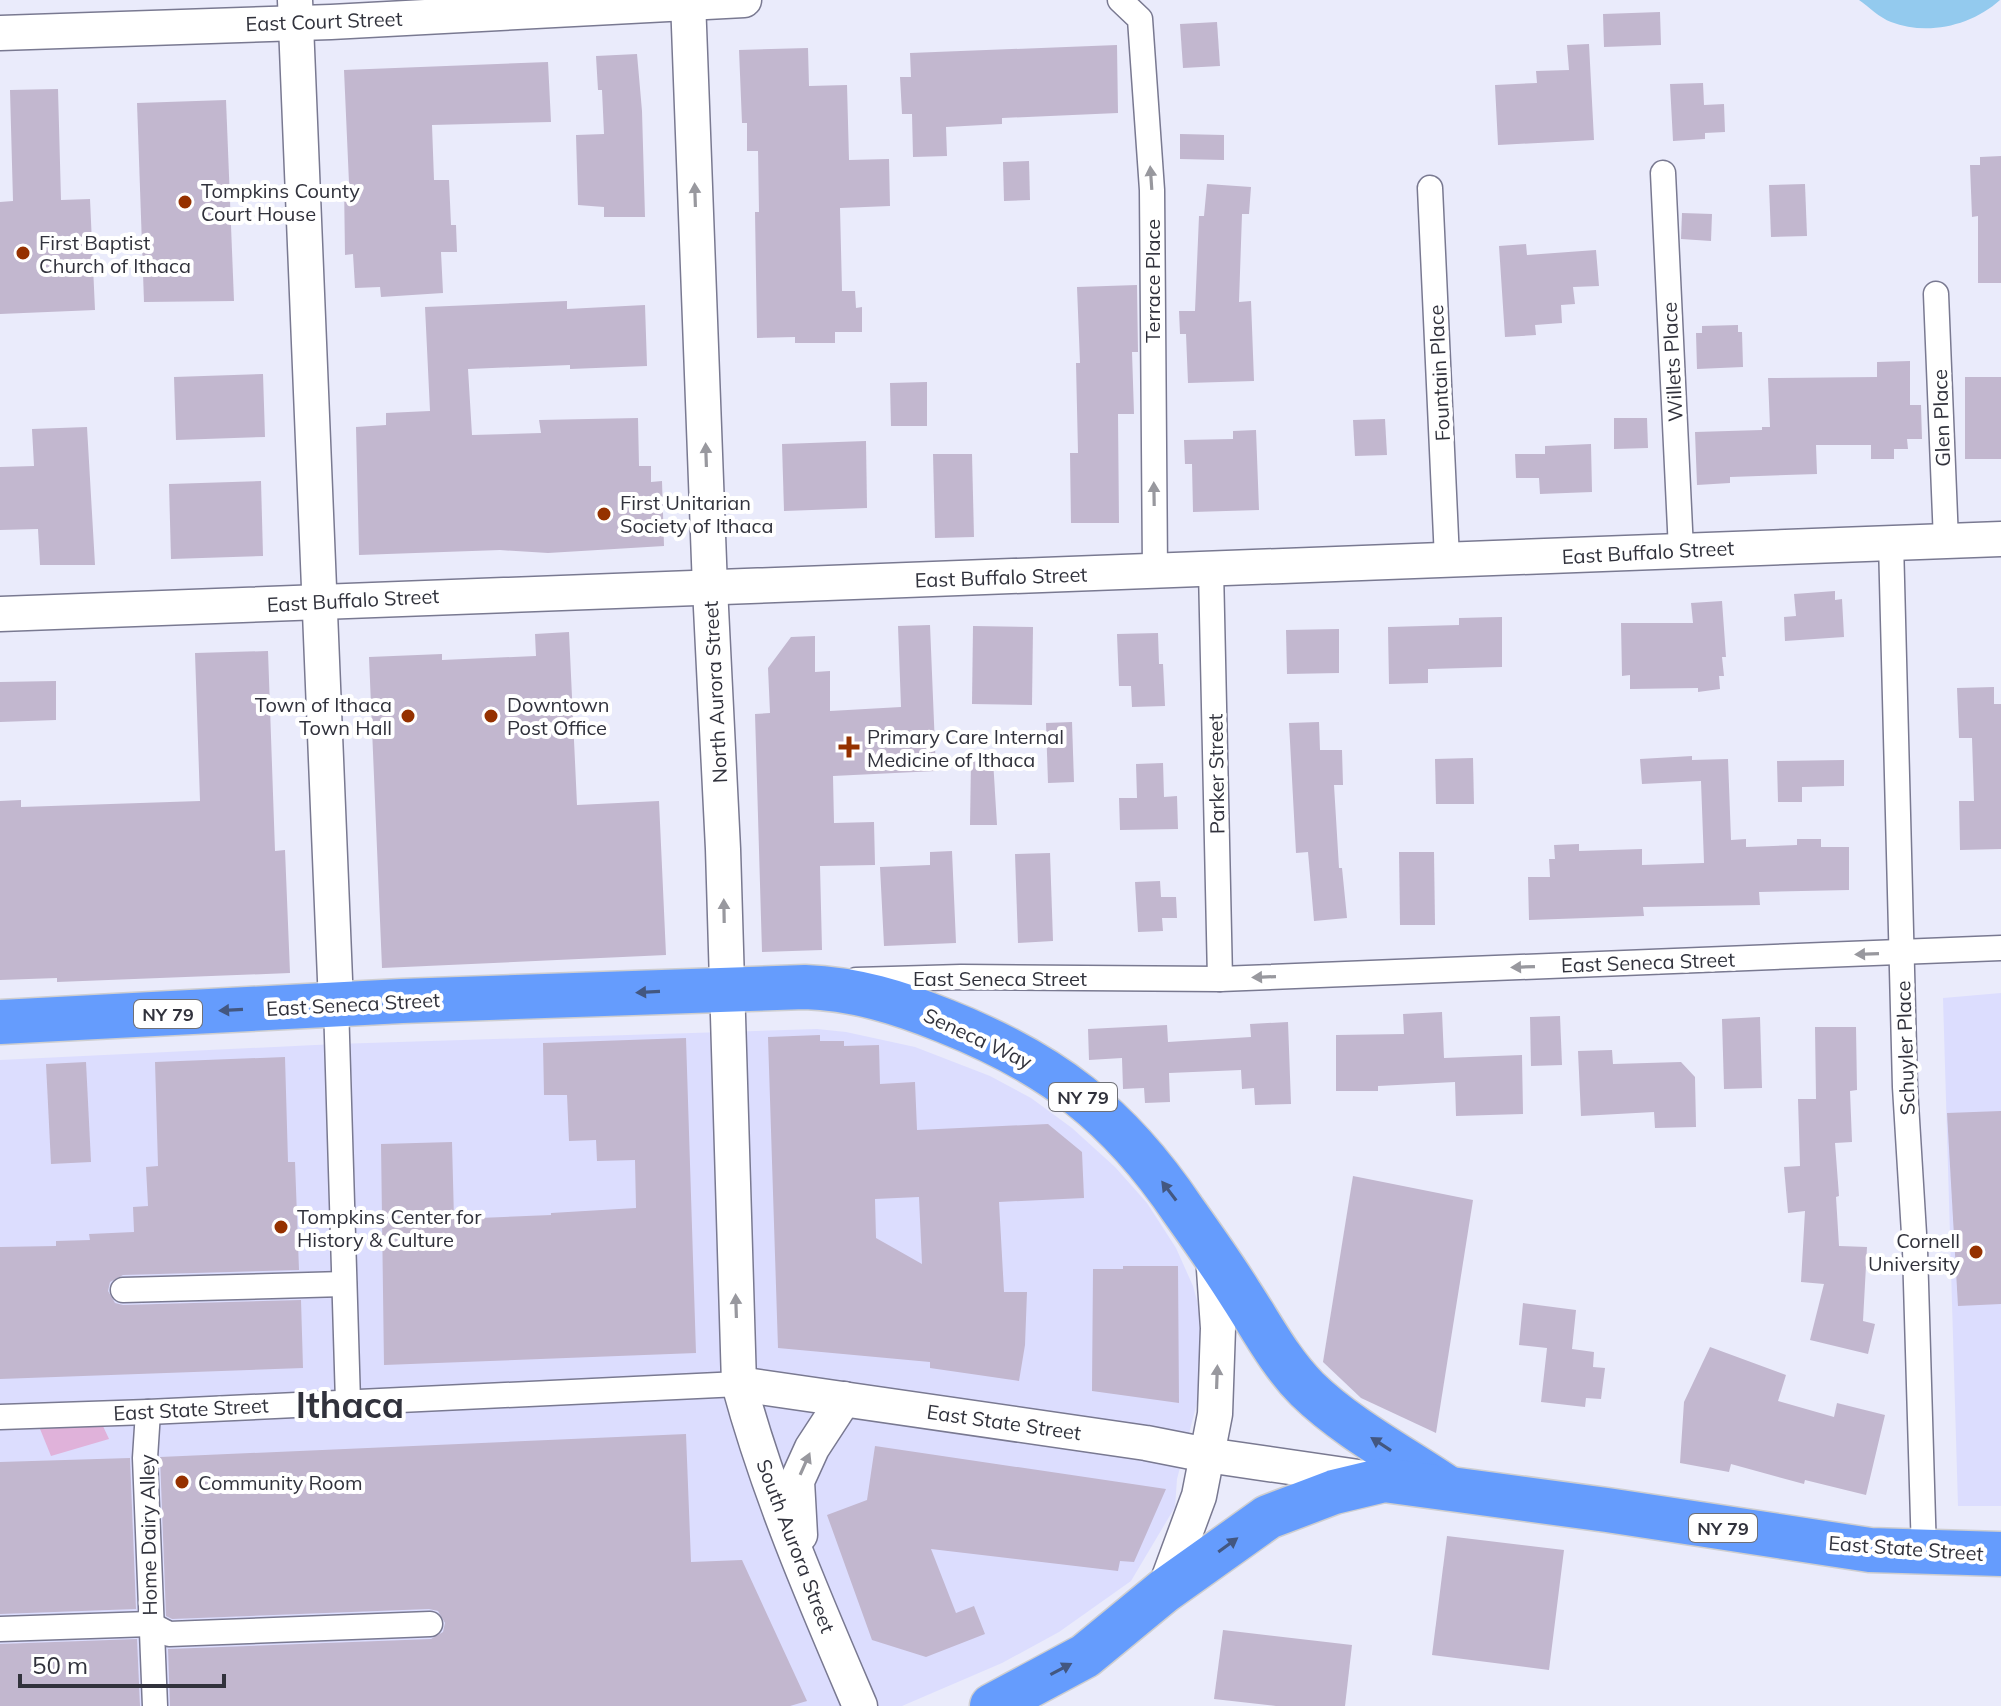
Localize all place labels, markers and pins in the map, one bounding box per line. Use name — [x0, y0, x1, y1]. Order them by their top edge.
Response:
place label: Tompkins County Court House — [201, 178, 360, 226]
marker: Tompkins County Court House — [176, 193, 194, 211]
place label: First Baptist Church of Ithaca — [39, 230, 191, 278]
marker: First Baptist Church of Ithaca — [14, 244, 32, 262]
place label: First Unitarian Society of Ithaca — [620, 490, 773, 538]
marker: First Unitarian Society of Ithaca — [595, 505, 613, 523]
place label: Town of Ithaca Town Hall — [255, 692, 392, 740]
place label: Downtown Post Office — [507, 692, 610, 740]
marker: Town of Ithaca Town Hall — [399, 707, 417, 725]
marker: Downtown Post Office — [482, 707, 500, 725]
place label: Primary Care Internal Medicine of Ithaca — [867, 724, 1064, 772]
marker: Primary Care Internal Medicine of Ithaca — [838, 736, 860, 758]
place label: Tompkins Center for History & Culture — [297, 1204, 482, 1252]
marker: Tompkins Center for History & Culture — [272, 1218, 290, 1236]
place label: Cornell University — [1868, 1228, 1960, 1276]
marker: Cornell University — [1967, 1243, 1985, 1261]
place label: Community Room — [198, 1470, 363, 1495]
marker: Community Room — [173, 1473, 191, 1491]

